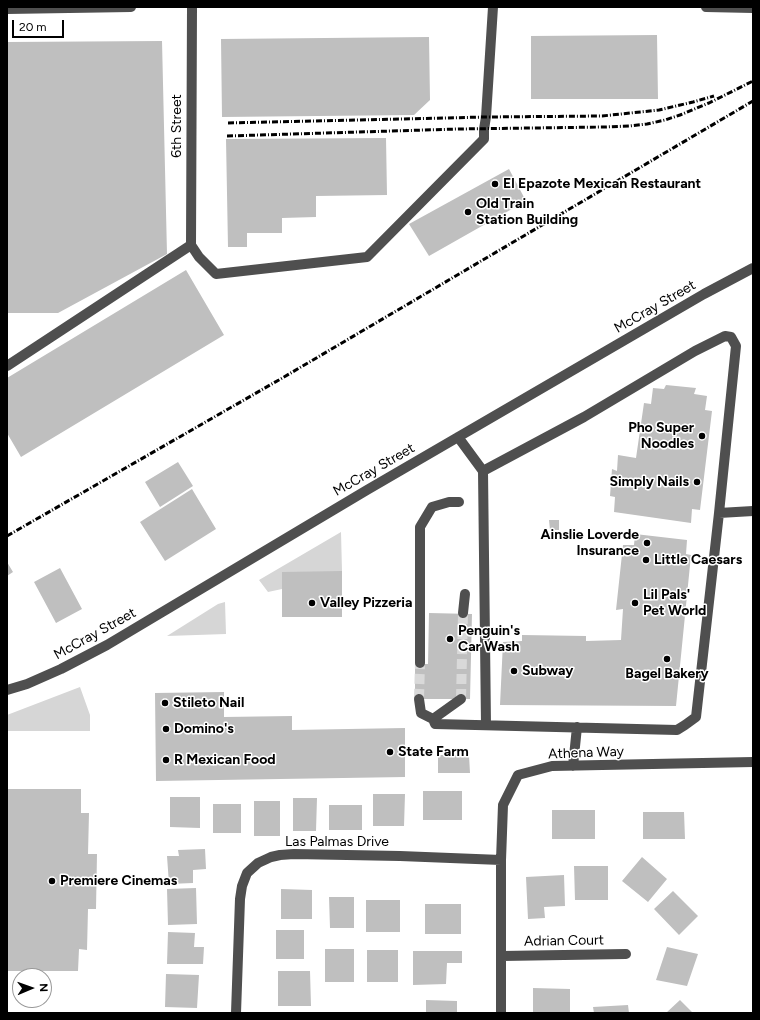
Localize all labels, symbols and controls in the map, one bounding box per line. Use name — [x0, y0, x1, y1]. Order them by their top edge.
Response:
scale bar — [14, 12, 66, 38]
text: 20 m — [19, 20, 47, 34]
street label: 6th Street — [169, 94, 185, 158]
place label: El Epazote Mexican Restaurant — [503, 176, 701, 192]
marker: El Epazote Mexican Restaurant — [490, 179, 500, 189]
place label: Old Train Station Building — [476, 196, 578, 228]
marker: Old Train Station Building — [463, 207, 473, 217]
street label: McCray Street — [611, 277, 699, 337]
place label: Pho Super Noodles — [628, 420, 694, 452]
marker: Pho Super Noodles — [697, 431, 707, 441]
street label: McCray Street — [330, 440, 418, 500]
place label: Simply Nails — [609, 474, 689, 490]
marker: Simply Nails — [692, 477, 702, 487]
place label: Ainslie Loverde Insurance — [541, 527, 639, 560]
marker: Ainslie Loverde Insurance — [642, 538, 652, 548]
place label: Little Caesars — [654, 552, 742, 568]
marker: Little Caesars — [641, 555, 651, 565]
place label: Lil Pals' Pet World — [643, 587, 706, 620]
place label: Valley Pizzeria — [320, 595, 412, 611]
marker: Valley Pizzeria — [307, 598, 317, 608]
marker: Lil Pals' Pet World — [630, 598, 640, 608]
street label: McCray Street — [51, 605, 139, 663]
place label: Penguin's Car Wash — [458, 623, 520, 656]
marker: Penguin's Car Wash — [445, 634, 455, 644]
marker: Bagel Bakery — [662, 654, 672, 664]
place label: Subway — [522, 663, 573, 679]
marker: Subway — [509, 666, 519, 676]
place label: Bagel Bakery — [625, 666, 709, 682]
place label: Stileto Nail — [173, 695, 244, 711]
marker: Stileto Nail — [160, 698, 170, 708]
place label: Domino's — [174, 721, 234, 737]
marker: Domino's — [161, 724, 171, 734]
street label: Athena Way — [548, 743, 624, 763]
place label: State Farm — [398, 744, 469, 760]
marker: State Farm — [385, 747, 395, 757]
place label: R Mexican Food — [174, 752, 276, 768]
marker: R Mexican Food — [161, 755, 171, 765]
street label: Las Palmas Drive — [285, 834, 389, 850]
place label: Premiere Cinemas — [60, 873, 177, 889]
marker: Premiere Cinemas — [47, 876, 57, 886]
street label: Adrian Court — [524, 932, 604, 950]
north arrow — [12, 968, 52, 1008]
text: N — [37, 983, 50, 992]

